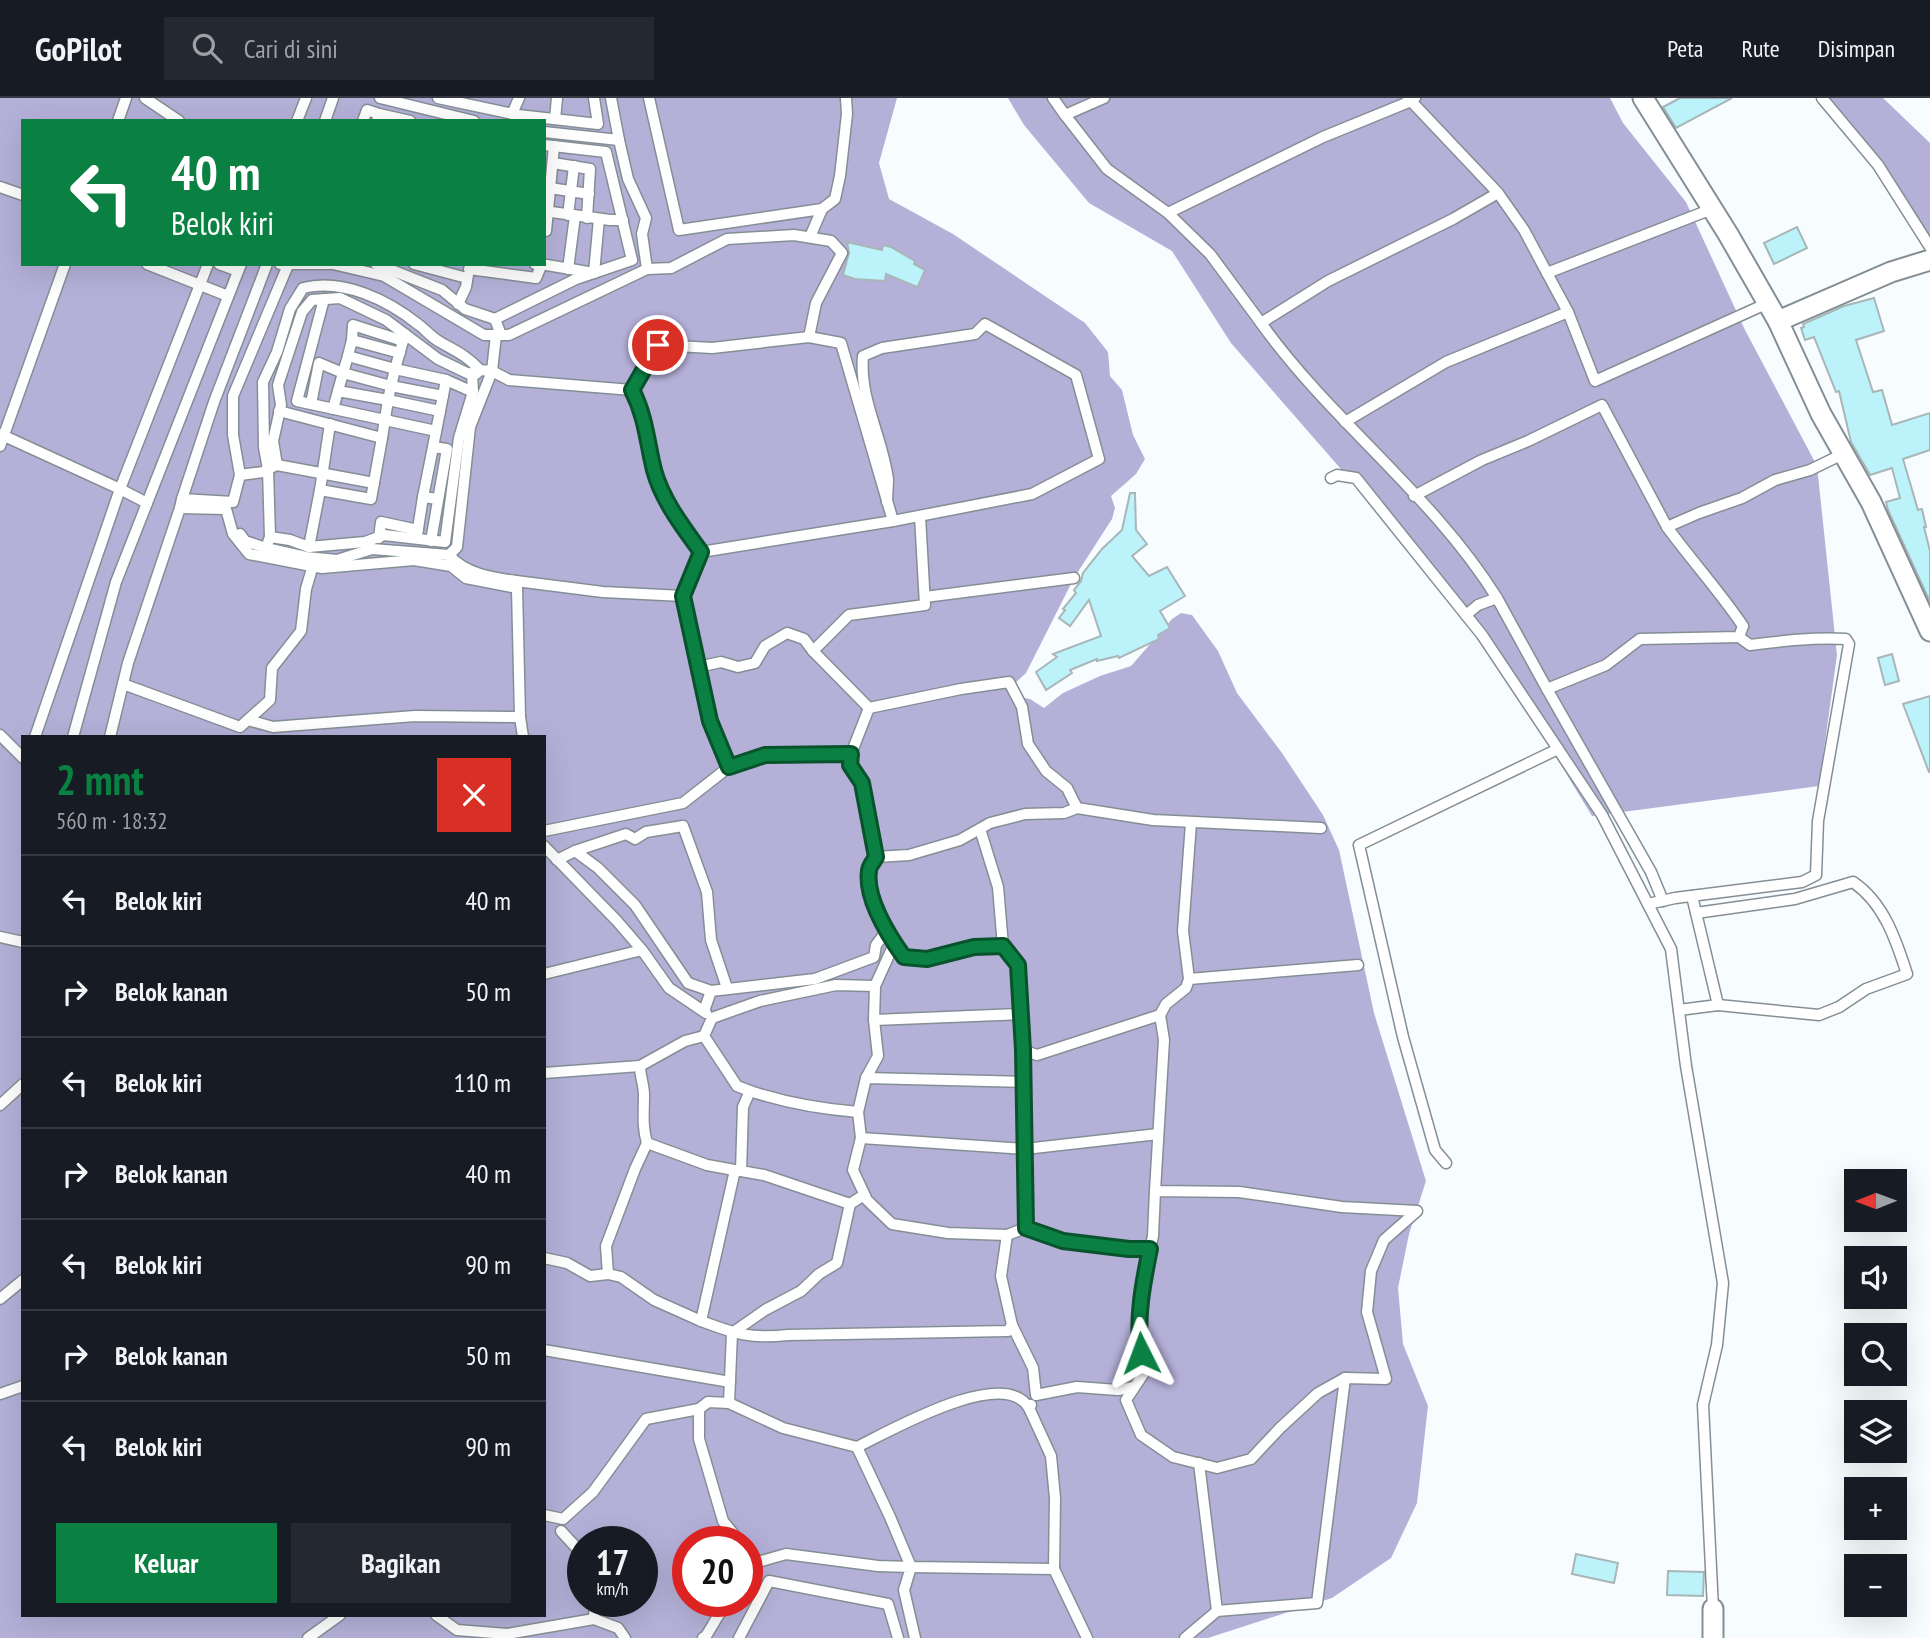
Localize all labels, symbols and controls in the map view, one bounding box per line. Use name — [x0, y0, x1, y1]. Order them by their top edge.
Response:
search box — [164, 17, 654, 80]
text: GoPilot — [35, 27, 122, 70]
icon: search — [188, 29, 226, 67]
text: Cari di sini — [244, 32, 338, 65]
text: Peta — [1667, 33, 1703, 64]
text: Rute — [1741, 33, 1780, 64]
text: Disimpan — [1818, 33, 1895, 64]
text: 40 m — [171, 140, 260, 204]
icon: left — [56, 147, 147, 238]
text: Belok kiri — [171, 202, 274, 244]
pin — [628, 315, 688, 375]
icon: arrive — [639, 326, 677, 364]
text: 2 mnt — [56, 752, 144, 807]
button: close — [437, 758, 511, 832]
text: 560 m · 18:32 — [56, 806, 168, 835]
icon: left — [56, 882, 94, 920]
text: Belok kiri — [115, 884, 202, 917]
text: 40 m — [465, 884, 511, 917]
icon: right — [56, 973, 94, 1011]
text: Belok kanan — [115, 975, 228, 1008]
text: 50 m — [465, 975, 511, 1008]
icon: left — [56, 1064, 94, 1102]
text: Belok kiri — [115, 1066, 202, 1099]
text: 110 m — [453, 1066, 511, 1099]
icon: right — [56, 1155, 94, 1193]
text: Belok kanan — [115, 1157, 228, 1190]
text: 40 m — [465, 1157, 511, 1190]
north arrow — [1844, 1169, 1908, 1232]
map controls — [1844, 1169, 1907, 1617]
icon: left — [56, 1246, 94, 1284]
button: sound — [1844, 1246, 1907, 1309]
text: Belok kiri — [115, 1248, 202, 1281]
text: 90 m — [465, 1248, 511, 1281]
position arrow — [1104, 1316, 1178, 1390]
button: search — [1844, 1323, 1907, 1386]
icon: right — [56, 1337, 94, 1375]
text: Belok kanan — [115, 1339, 228, 1372]
text: 50 m — [465, 1339, 511, 1372]
button: layers — [1844, 1400, 1907, 1463]
icon: left — [56, 1428, 94, 1466]
text: Belok kiri — [115, 1430, 202, 1463]
text: 90 m — [465, 1430, 511, 1463]
button: + — [1844, 1477, 1907, 1540]
button: Keluar — [56, 1523, 277, 1603]
button: Bagikan — [291, 1523, 511, 1603]
speed limit sign: 20 — [672, 1526, 763, 1617]
text: 17 — [596, 1539, 629, 1585]
button: − — [1844, 1554, 1907, 1617]
text: km/h — [597, 1577, 628, 1600]

